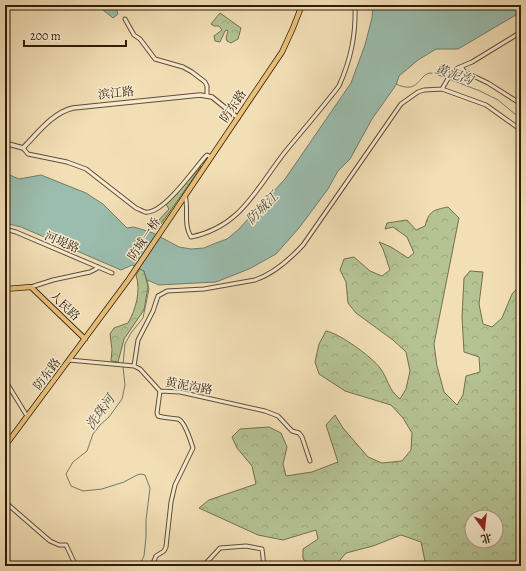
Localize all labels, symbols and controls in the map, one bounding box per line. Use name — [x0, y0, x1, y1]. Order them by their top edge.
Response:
scale bar — [24, 22, 126, 48]
text: 200 m — [30, 28, 61, 44]
water label: 黄泥沟 — [433, 60, 477, 89]
street label: 滨江路 — [97, 83, 135, 103]
street label: 防东路 — [216, 87, 250, 125]
water label: 防城江 — [242, 187, 283, 228]
street label: 防城一桥 — [124, 215, 164, 263]
street label: 河堤路 — [42, 228, 82, 256]
street label: 人民路 — [46, 288, 84, 324]
street label: 防东路 — [30, 355, 64, 393]
street label: 黄泥沟路 — [164, 374, 214, 398]
water label: 洗珠河 — [82, 390, 120, 433]
north arrow — [464, 509, 504, 549]
text: 北 — [479, 530, 494, 547]

